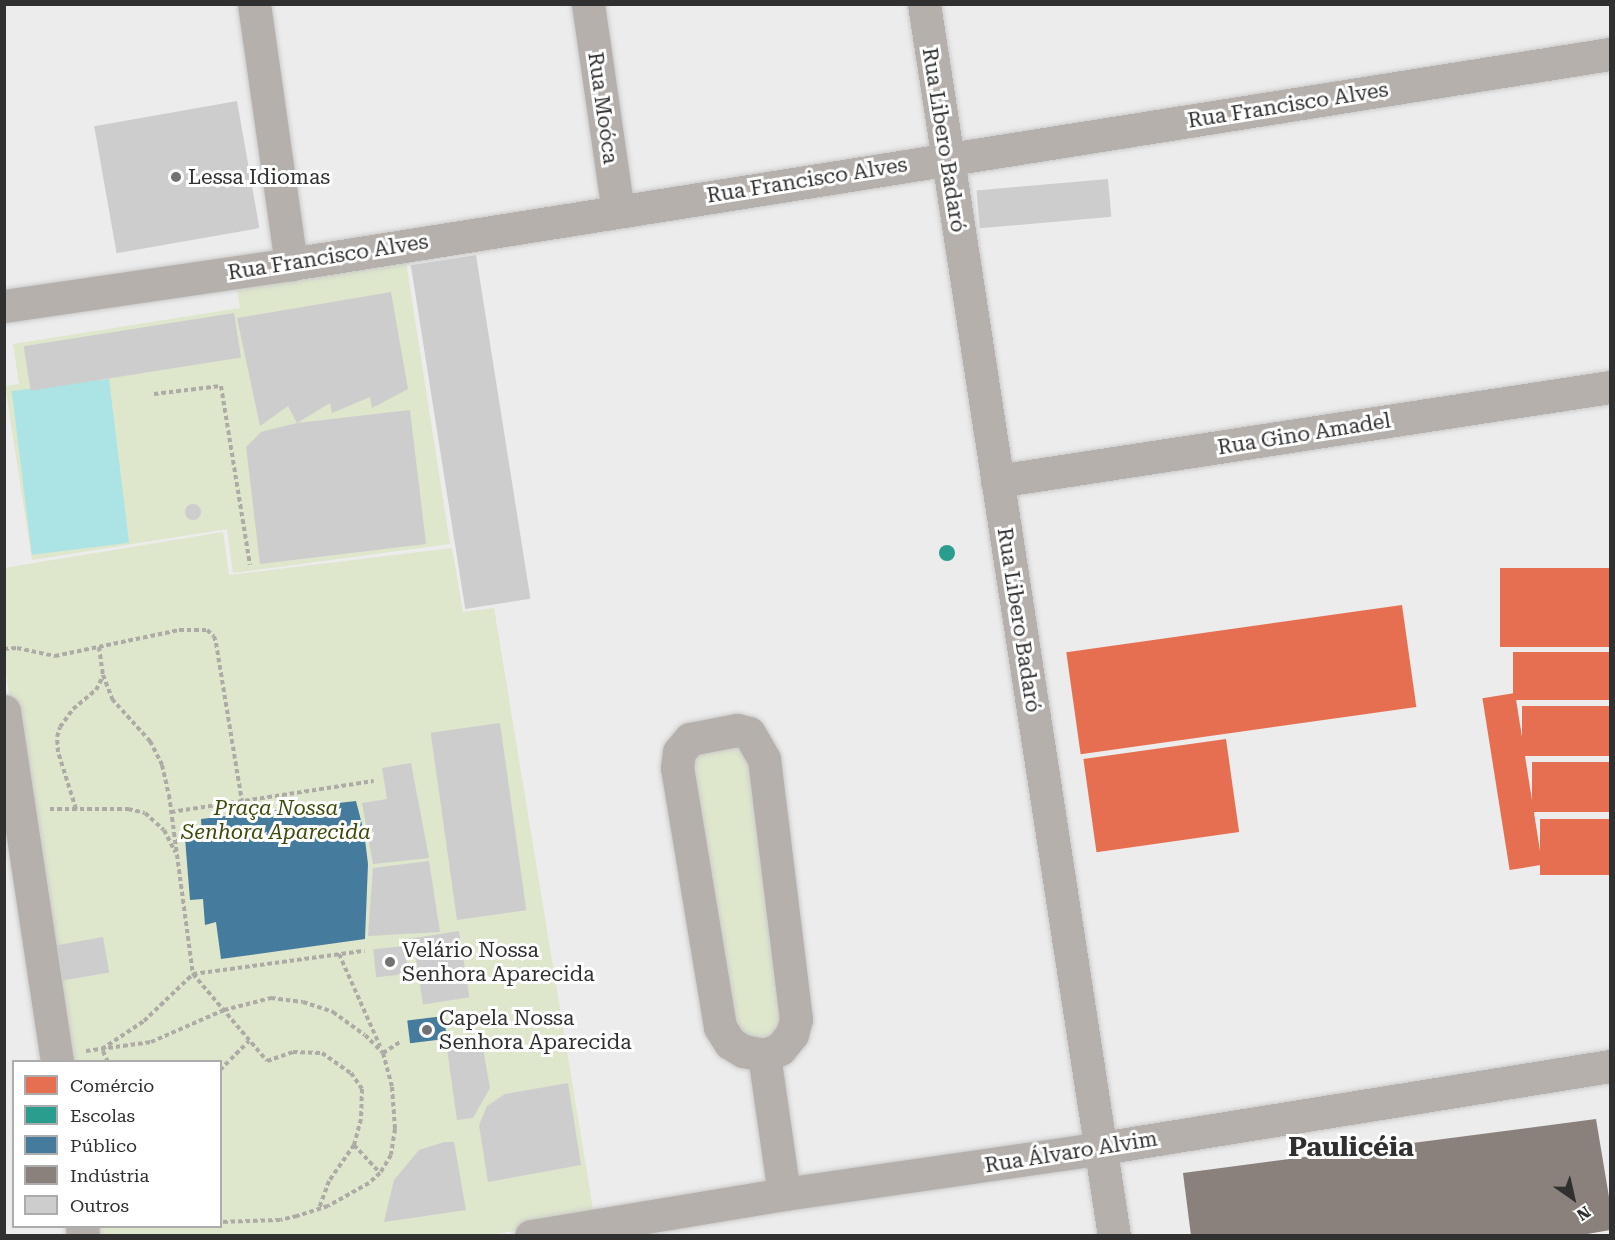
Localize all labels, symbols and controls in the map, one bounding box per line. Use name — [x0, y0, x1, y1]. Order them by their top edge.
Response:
street label: Rua Libero Badaró — [917, 46, 971, 234]
street label: Rua Moóca — [583, 50, 623, 166]
street label: Rua Francisco Alves — [1186, 77, 1390, 133]
street label: Rua Francisco Alves — [705, 152, 909, 208]
place label: Lessa Idiomas — [188, 164, 330, 190]
marker: Lessa Idiomas — [169, 170, 183, 184]
street label: Rua Francisco Alves — [226, 229, 430, 285]
street label: Rua Gino Amadel — [1216, 408, 1392, 460]
street label: Rua Libero Badaró — [992, 526, 1046, 714]
park label: Praça Nossa Senhora Aparecida — [181, 795, 371, 845]
place label: Velário Nossa Senhora Aparecida — [402, 937, 595, 987]
marker: Velário Nossa Senhora Aparecida — [383, 955, 397, 969]
place label: Capela Nossa Senhora Aparecida — [439, 1005, 632, 1055]
marker: Capela Nossa Senhora Aparecida — [420, 1023, 434, 1037]
legend — [12, 1060, 222, 1228]
text: Comércio — [70, 1075, 154, 1096]
text: Escolas — [70, 1105, 135, 1126]
street label: Rua Álvaro Alvim — [983, 1126, 1159, 1178]
district label: Paulicéia — [1288, 1132, 1414, 1164]
text: Público — [70, 1135, 137, 1156]
text: Indústria — [70, 1165, 149, 1186]
north arrow — [1543, 1168, 1603, 1228]
text: Outros — [70, 1195, 129, 1216]
text: N — [1573, 1202, 1594, 1225]

